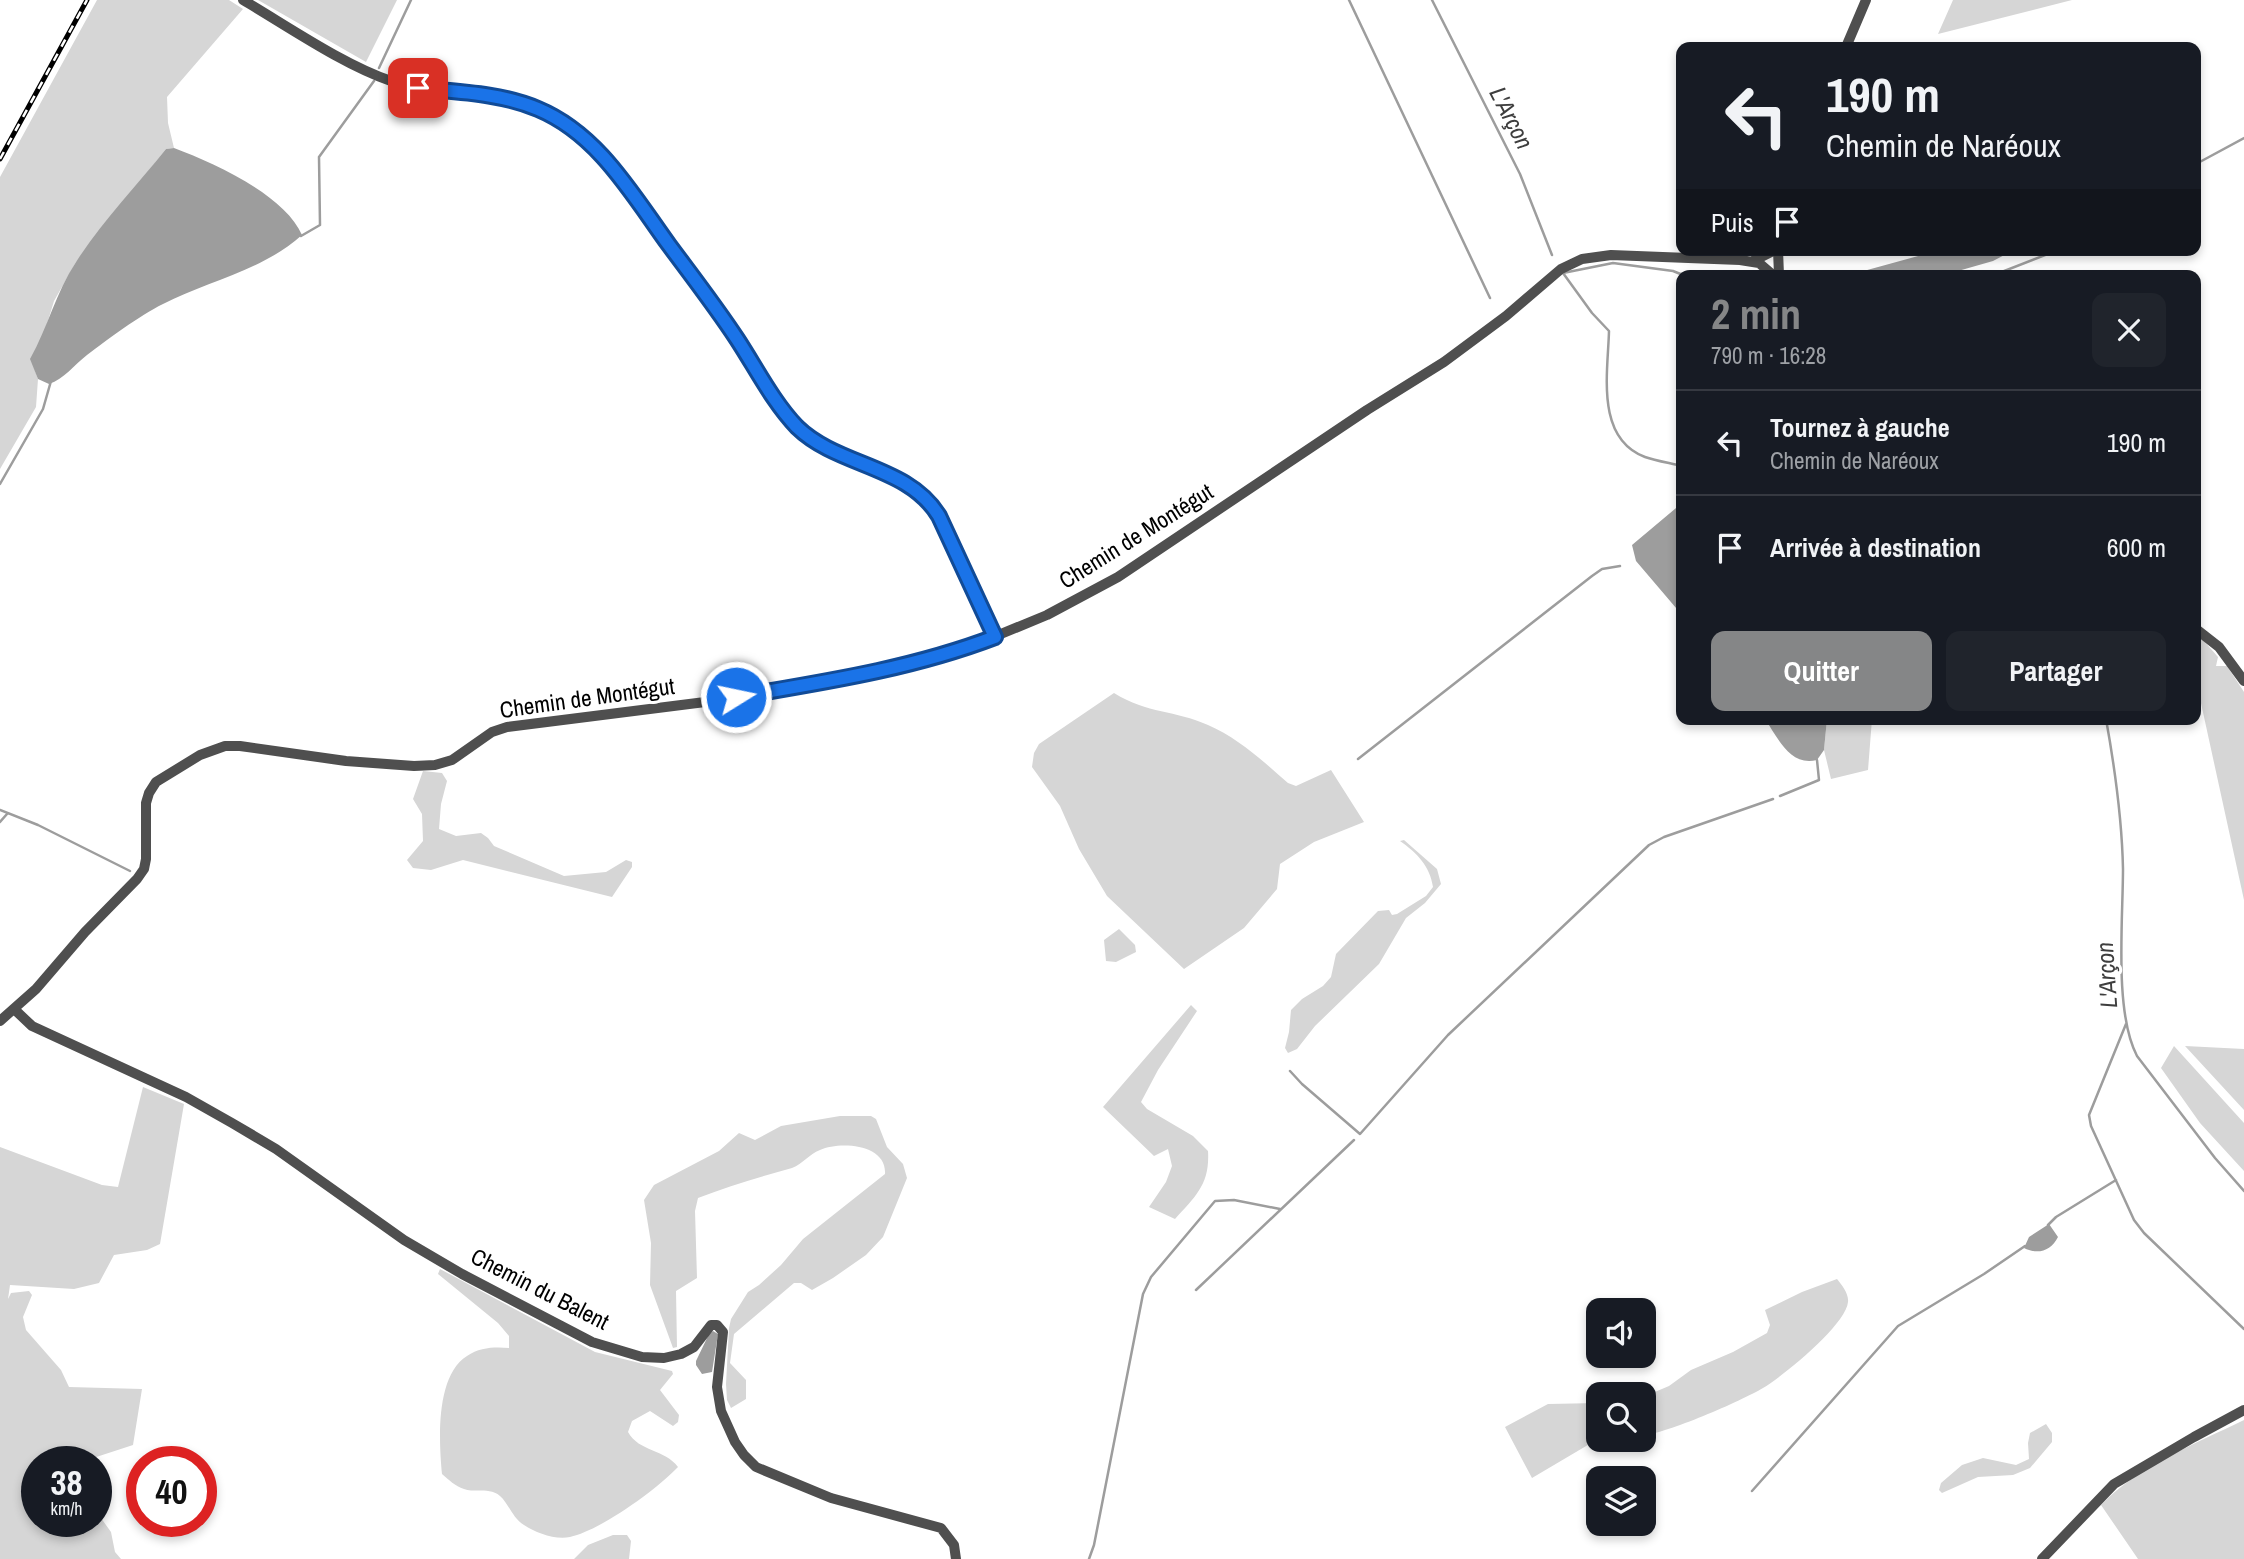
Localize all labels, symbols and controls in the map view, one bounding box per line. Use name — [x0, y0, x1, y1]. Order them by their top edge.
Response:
pin — [388, 58, 448, 118]
text: 190 m — [1826, 61, 1940, 127]
icon: arrive — [399, 69, 437, 107]
icon: left — [1711, 70, 1802, 161]
water label: L'Arçon — [1483, 81, 1541, 154]
text: Chemin de Naréoux — [1826, 124, 2061, 167]
icon: arrive — [1768, 203, 1806, 241]
text: Puis — [1711, 205, 1754, 240]
text: 2 min — [1711, 286, 1801, 342]
button: close — [2092, 293, 2166, 367]
text: 790 m · 16:28 — [1711, 340, 1826, 371]
text: Tournez à gauche — [1770, 410, 1950, 445]
icon: left — [1711, 424, 1749, 462]
text: 190 m — [2107, 425, 2166, 460]
text: Chemin de Naréoux — [1770, 445, 1939, 476]
street label: Chemin de Montégut — [1053, 476, 1219, 595]
icon: arrive — [1711, 529, 1749, 567]
text: Arrivée à destination — [1770, 530, 1981, 565]
text: 600 m — [2107, 530, 2166, 565]
button: Quitter — [1711, 631, 1932, 711]
button: Partager — [1946, 631, 2166, 711]
position arrow — [699, 660, 773, 734]
street label: Chemin de Montégut — [498, 670, 676, 725]
water label: L'Arçon — [2088, 941, 2124, 1009]
street label: Chemin du Balent — [466, 1240, 615, 1337]
map controls — [1586, 1298, 1656, 1536]
button: sound — [1586, 1298, 1656, 1368]
button: search — [1586, 1382, 1656, 1452]
speed limit sign: 40 — [126, 1446, 217, 1537]
text: 38 — [51, 1459, 82, 1506]
button: layers — [1586, 1466, 1656, 1536]
text: km/h — [51, 1496, 83, 1521]

